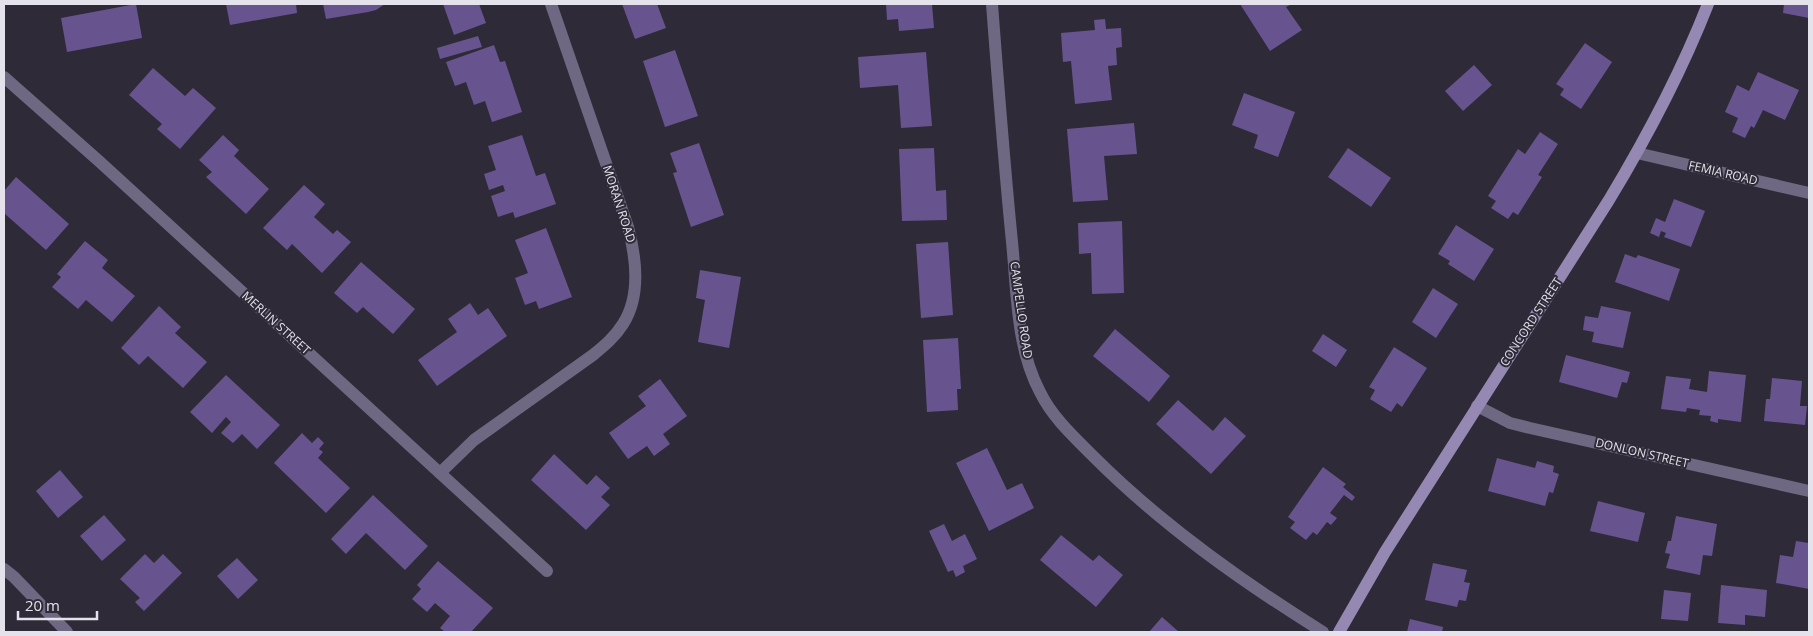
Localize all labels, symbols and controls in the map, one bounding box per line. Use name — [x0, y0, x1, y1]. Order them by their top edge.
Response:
street label: FEMIA ROAD — [1687, 156, 1759, 189]
street label: MORAN ROAD — [599, 163, 640, 245]
street label: CAMPELLO ROAD — [1006, 260, 1037, 360]
street label: CONCORD STREET — [1496, 274, 1566, 369]
street label: MERLIN STREET — [238, 287, 315, 358]
street label: DONLON STREET — [1594, 434, 1691, 472]
scale bar — [18, 588, 96, 620]
text: 20 m — [25, 595, 60, 615]

